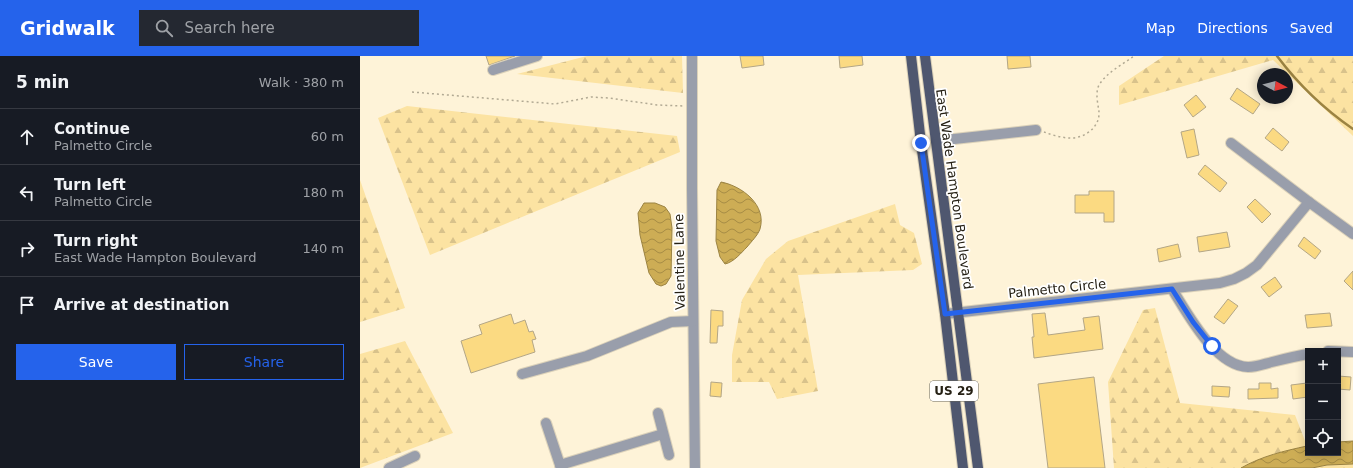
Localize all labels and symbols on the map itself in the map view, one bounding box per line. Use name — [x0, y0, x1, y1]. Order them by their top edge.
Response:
north arrow — [1257, 68, 1293, 104]
street label: East Wade Hampton Boulevard — [933, 88, 976, 290]
route end — [912, 134, 930, 152]
street label: Valentine Lane — [671, 214, 688, 310]
street label: Palmetto Circle — [1007, 276, 1107, 301]
route start — [1203, 337, 1221, 355]
road number: US 29 — [930, 381, 978, 401]

